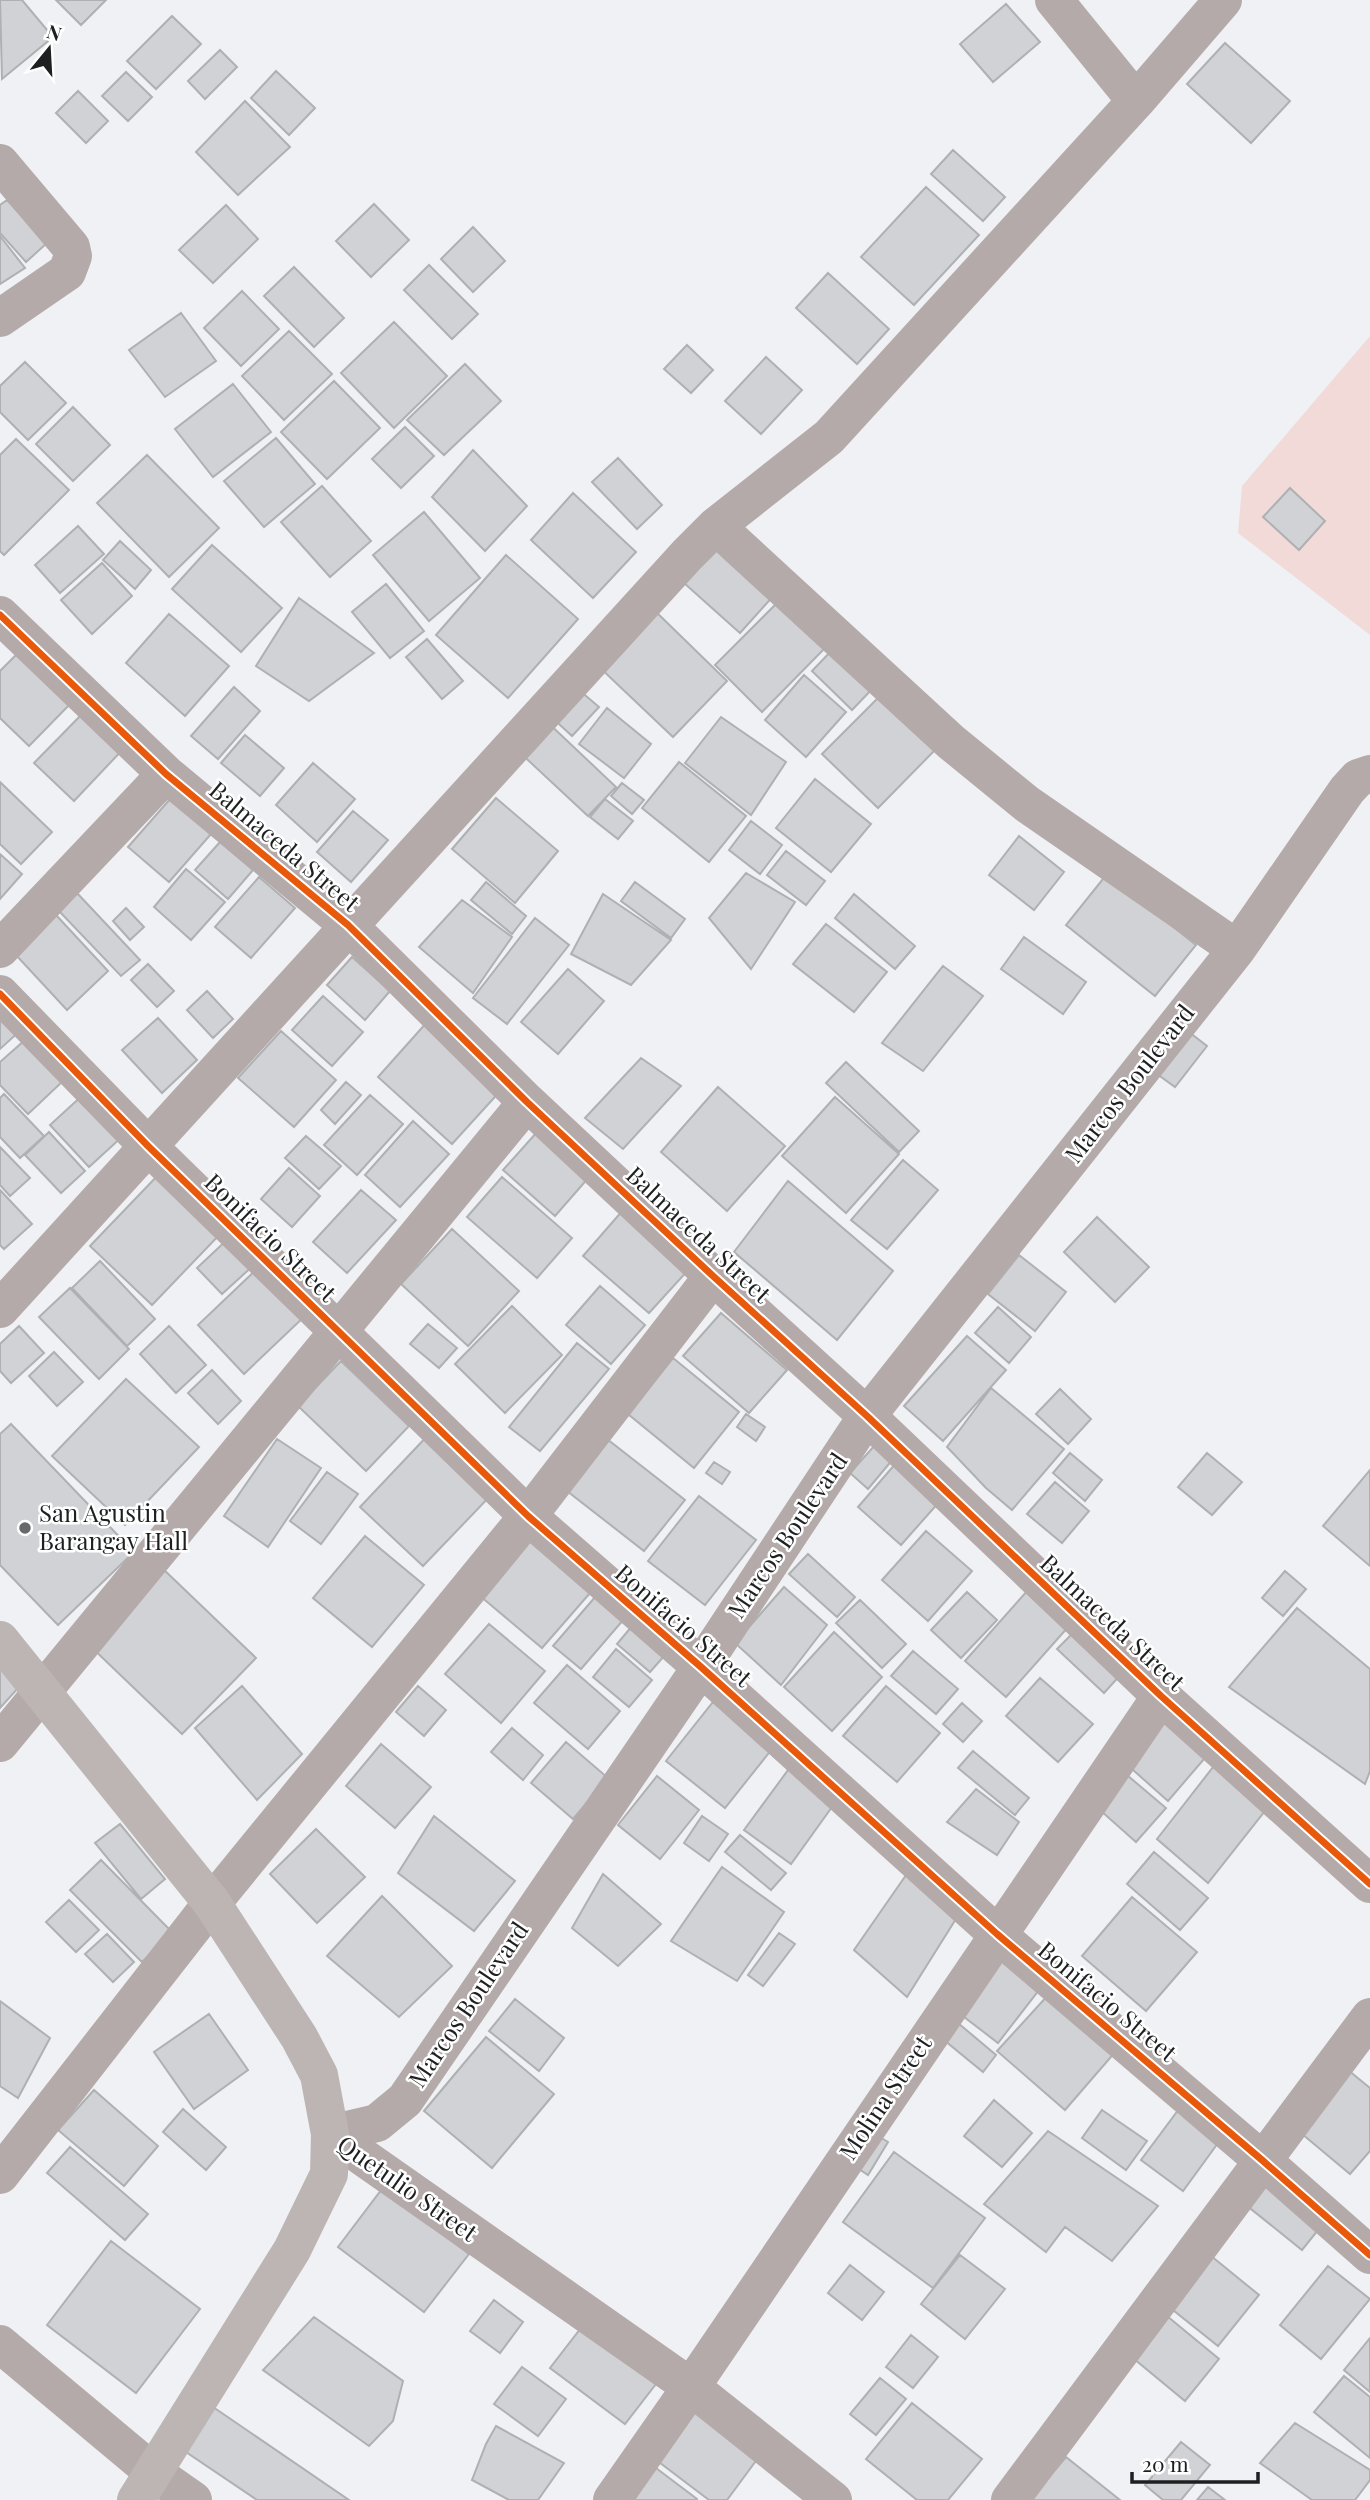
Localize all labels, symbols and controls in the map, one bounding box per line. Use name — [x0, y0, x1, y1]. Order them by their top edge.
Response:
north arrow — [14, 14, 84, 84]
text: N — [44, 17, 65, 46]
street label: Balmaceda Street — [203, 773, 368, 918]
street label: Marcos Boulevard — [1056, 997, 1200, 1169]
street label: Balmaceda Street — [620, 1158, 779, 1309]
street label: Bonifacio Street — [199, 1165, 345, 1308]
street label: Marcos Boulevard — [719, 1446, 854, 1624]
place label: San Agustin Barangay Hall — [39, 1496, 188, 1556]
marker: San Agustin Barangay Hall — [17, 1520, 33, 1536]
street label: Balmaceda Street — [1034, 1546, 1193, 1697]
street label: Bonifacio Street — [609, 1556, 760, 1693]
street label: Marcos Boulevard — [400, 1915, 535, 2093]
street label: Bonifacio Street — [1032, 1933, 1185, 2068]
street label: Molina Street — [831, 2028, 938, 2165]
street label: Quetulio Street — [332, 2127, 485, 2248]
scale bar — [1132, 2440, 1258, 2484]
text: 20 m — [1142, 2449, 1189, 2477]

